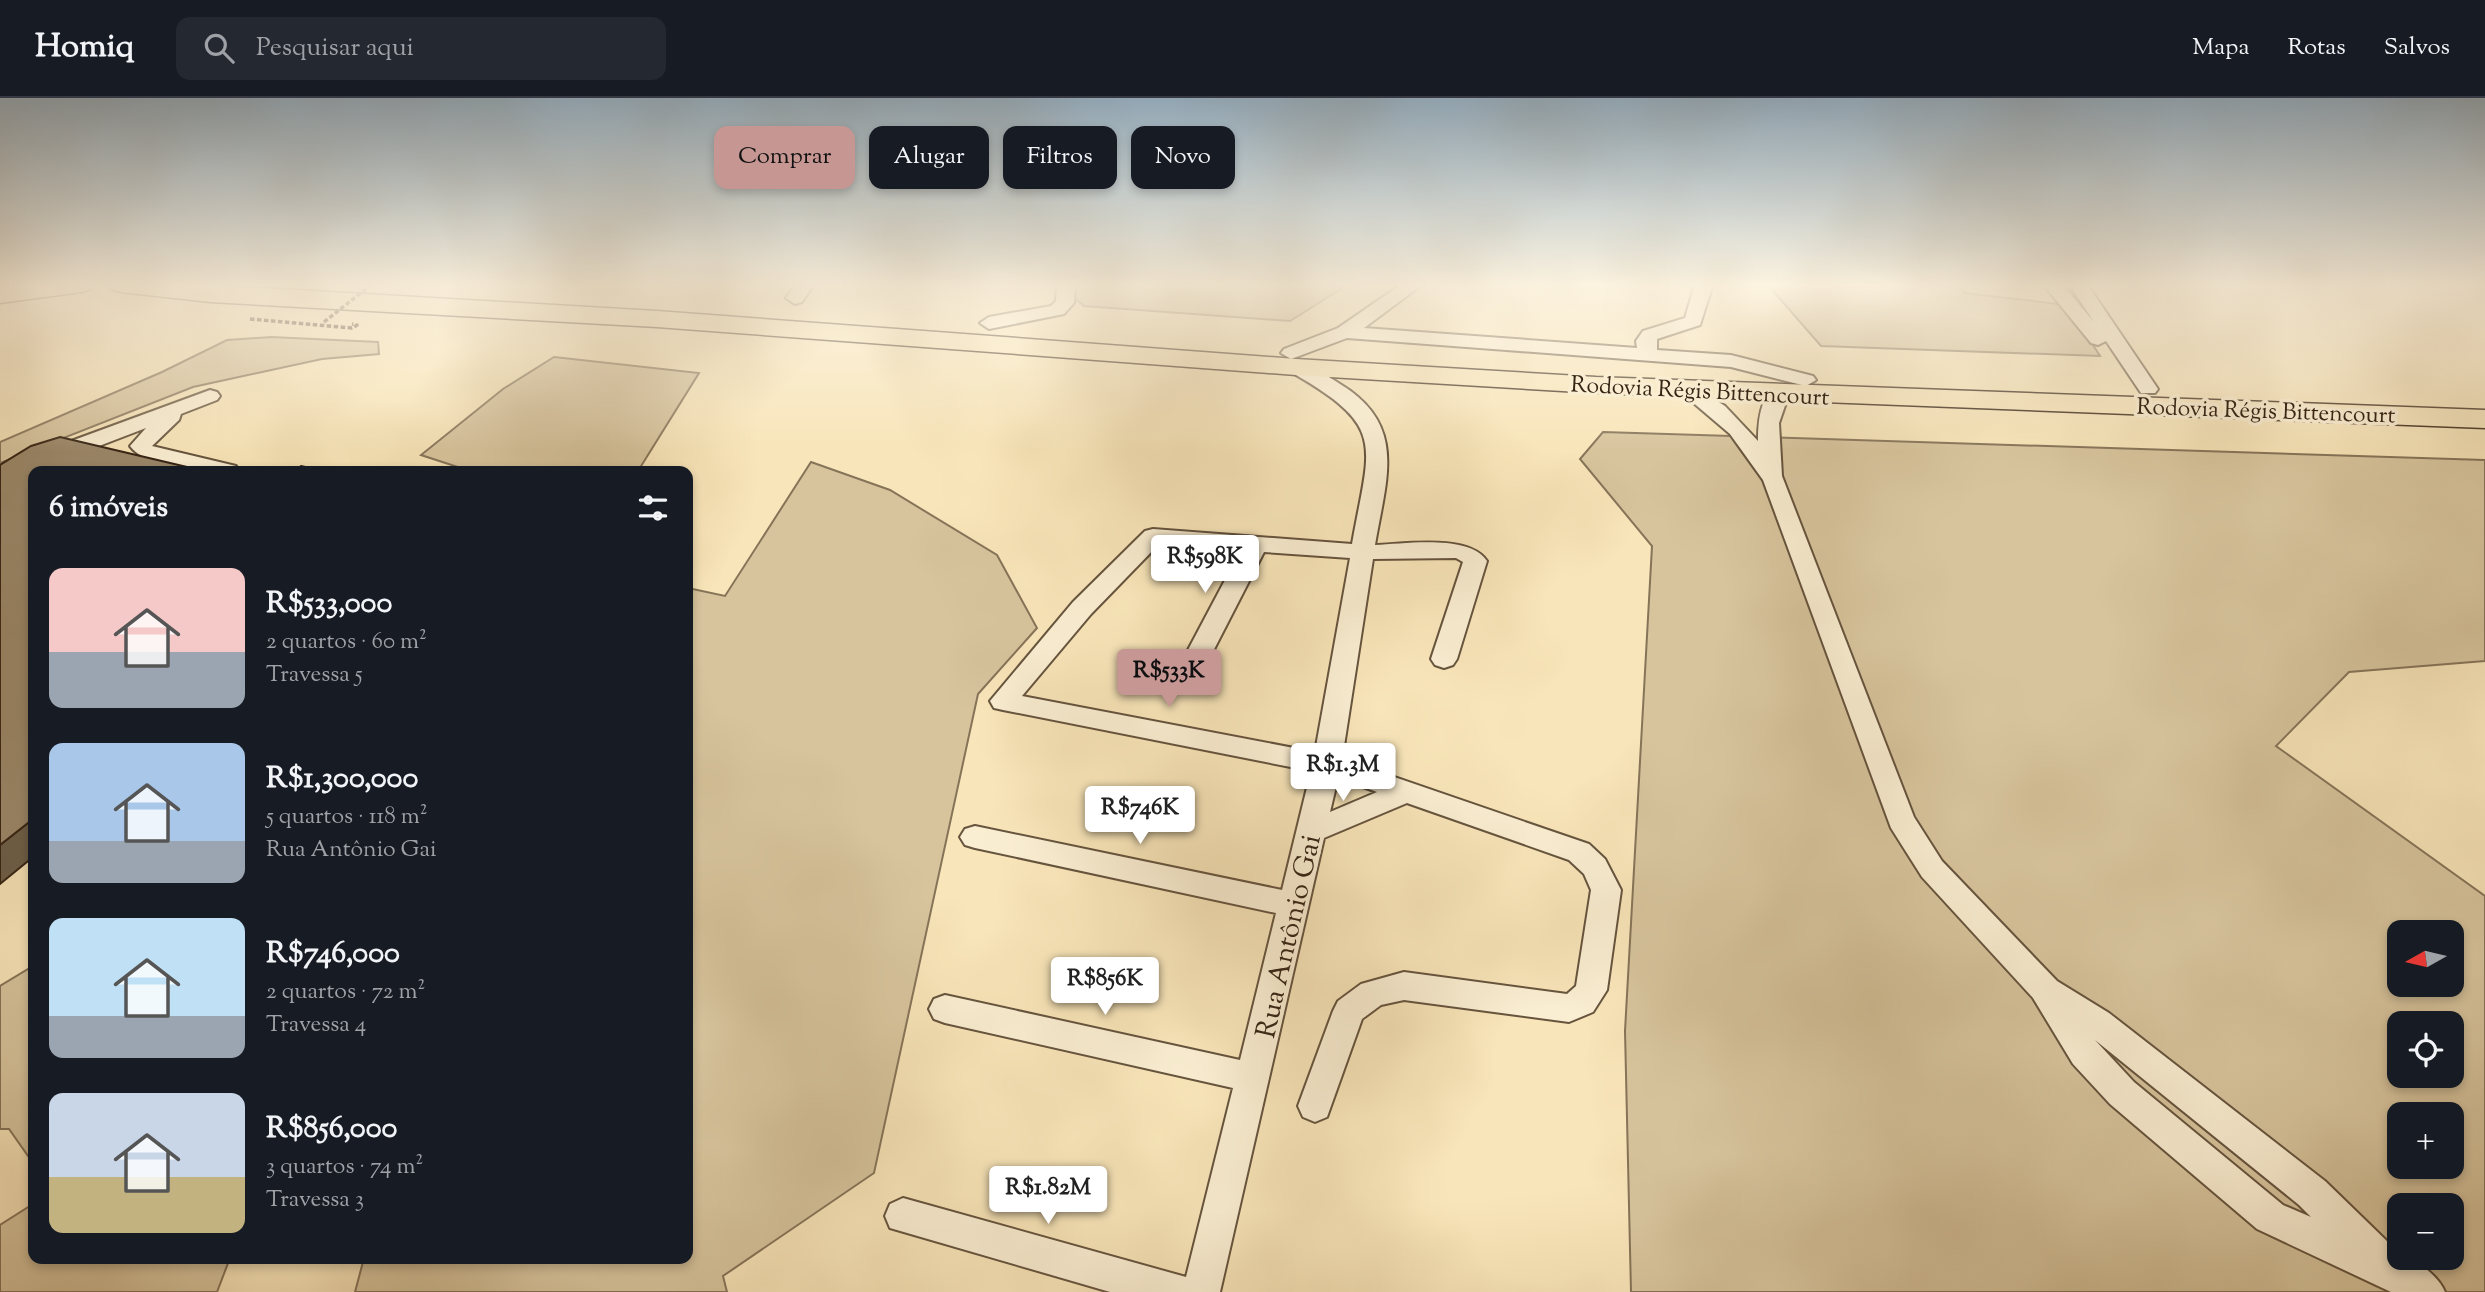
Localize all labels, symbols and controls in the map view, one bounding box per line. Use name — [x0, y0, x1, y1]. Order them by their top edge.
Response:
search box — [176, 17, 666, 80]
text: Homiq — [35, 24, 134, 72]
icon: search — [200, 29, 238, 67]
text: Pesquisar aqui — [256, 30, 414, 67]
text: Mapa — [2192, 31, 2250, 65]
text: Rotas — [2288, 31, 2346, 65]
text: Salvos — [2384, 31, 2450, 65]
chip: Comprar — [714, 126, 855, 189]
chip: Alugar — [869, 126, 989, 189]
chip: Filtros — [1003, 126, 1117, 189]
chip: Novo — [1131, 126, 1235, 189]
street label: Rodovia Régis Bittencourt — [1570, 369, 1830, 416]
street label: Rodovia Régis Bittencourt — [2136, 391, 2396, 434]
text: 6 imóveis — [49, 487, 168, 530]
icon: filters — [634, 489, 672, 527]
pin: R$598K — [1148, 536, 1262, 595]
text: R$598K — [1167, 541, 1243, 574]
text: R$533,000 — [266, 583, 392, 626]
icon: home — [105, 596, 189, 680]
text: 2 quartos · 60 m² — [266, 626, 427, 659]
pin: R$533K — [1112, 650, 1226, 709]
text: R$533K — [1133, 655, 1205, 688]
text: Travessa 5 — [266, 659, 363, 692]
pin: R$1.3M — [1286, 744, 1400, 803]
text: R$1.3M — [1307, 749, 1379, 782]
text: R$1,300,000 — [266, 758, 418, 801]
icon: home — [105, 771, 189, 855]
pin: R$746K — [1083, 786, 1197, 846]
text: R$746K — [1101, 792, 1179, 825]
text: 5 quartos · 118 m² — [266, 801, 427, 834]
street label: Rua Antônio Gai — [1247, 831, 1333, 1042]
text: Rua Antônio Gai — [266, 834, 437, 867]
north arrow — [2387, 920, 2464, 998]
map controls — [2387, 920, 2464, 1270]
text: R$746,000 — [266, 933, 400, 976]
icon: home — [105, 946, 189, 1030]
pin: R$856K — [1048, 958, 1162, 1017]
text: R$856K — [1067, 963, 1143, 996]
text: 2 quartos · 72 m² — [266, 976, 425, 1009]
text: Travessa 4 — [266, 1009, 366, 1042]
button: locate — [2387, 1011, 2464, 1088]
button: + — [2387, 1102, 2464, 1179]
text: R$856,000 — [266, 1108, 397, 1151]
icon: home — [105, 1121, 189, 1205]
text: 3 quartos · 74 m² — [266, 1151, 423, 1184]
pin: R$1.82M — [983, 1166, 1113, 1226]
text: R$1.82M — [1005, 1172, 1091, 1205]
text: Travessa 3 — [266, 1184, 364, 1217]
button: − — [2387, 1193, 2464, 1270]

